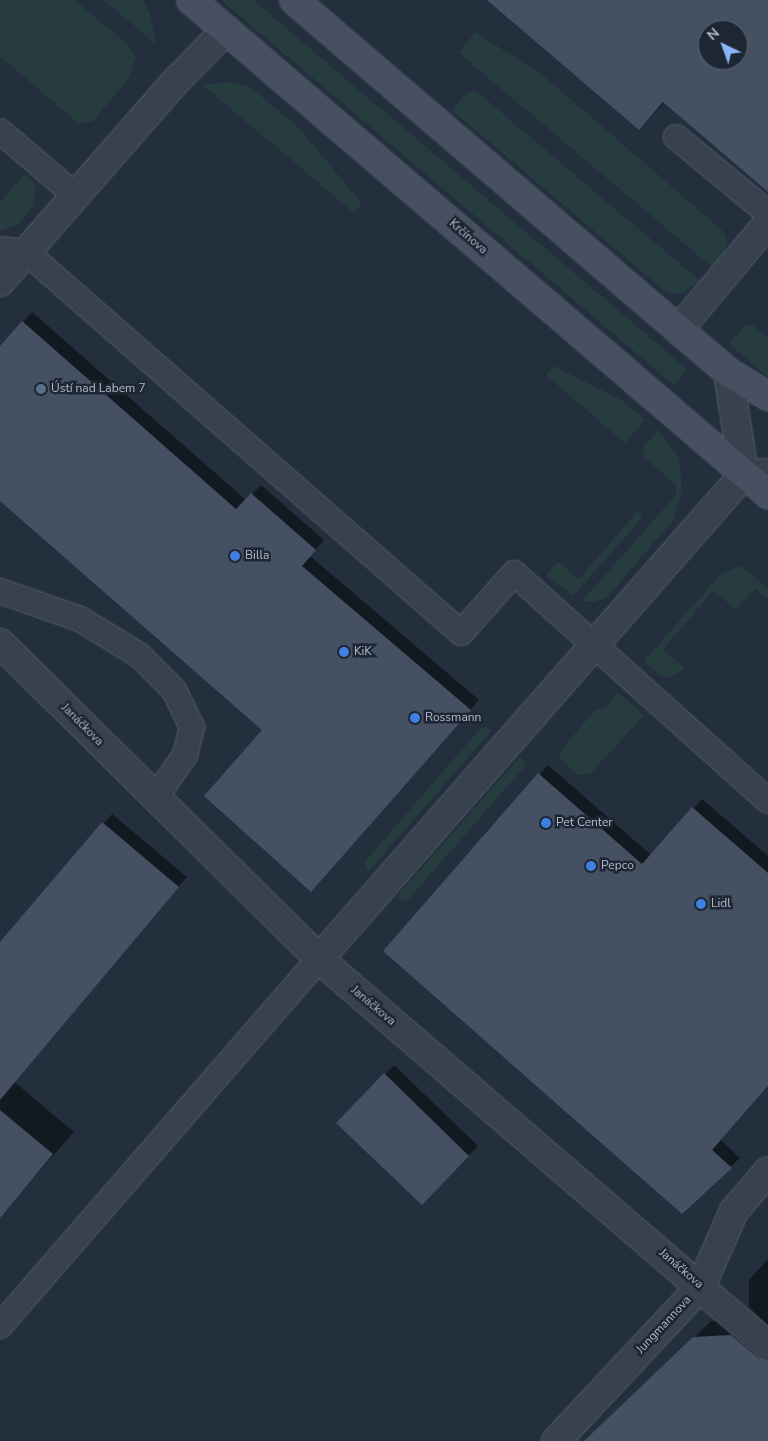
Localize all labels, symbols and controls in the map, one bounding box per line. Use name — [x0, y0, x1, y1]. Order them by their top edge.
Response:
north arrow — [698, 20, 748, 70]
text: N — [703, 24, 724, 45]
street label: Krčínova — [446, 217, 490, 257]
place label: Ústí nad Labem 7 — [51, 382, 146, 396]
marker: Ústí nad Labem 7 — [35, 383, 47, 395]
place label: Billa — [245, 549, 269, 563]
marker: Billa — [229, 550, 241, 562]
place label: KiK — [354, 645, 372, 659]
marker: KiK — [338, 646, 350, 658]
street label: Janáčkova — [58, 701, 106, 749]
place label: Rossmann — [425, 711, 481, 725]
marker: Rossmann — [409, 712, 421, 724]
place label: Pet Center — [556, 816, 613, 830]
marker: Pet Center — [540, 817, 552, 829]
place label: Pepco — [601, 859, 634, 873]
marker: Pepco — [585, 860, 597, 872]
place label: Lidl — [711, 897, 731, 911]
marker: Lidl — [695, 898, 707, 910]
street label: Janáčkova — [348, 983, 398, 1029]
street label: Janáčkova — [656, 1246, 706, 1292]
street label: Jungmannova — [634, 1293, 694, 1357]

